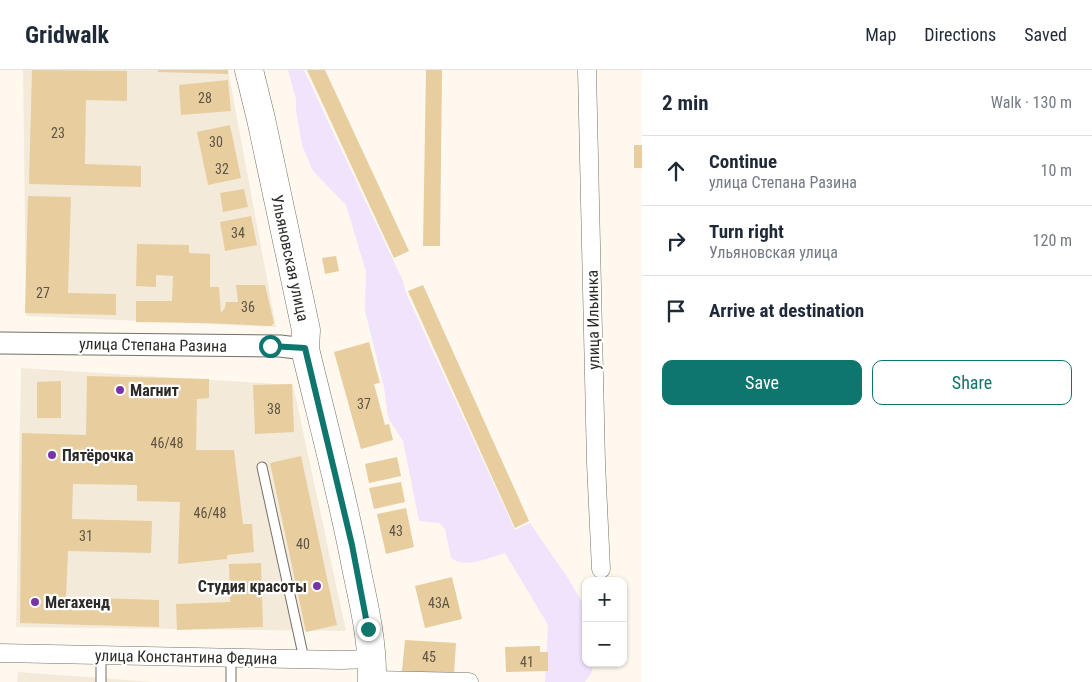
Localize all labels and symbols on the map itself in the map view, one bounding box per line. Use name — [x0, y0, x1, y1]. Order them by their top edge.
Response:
house number: 28 — [198, 90, 212, 106]
house number: 23 — [51, 125, 65, 141]
house number: 30 — [209, 134, 223, 150]
house number: 32 — [215, 161, 229, 177]
street label: Ульяновская улица — [267, 193, 313, 323]
house number: 34 — [231, 225, 245, 241]
street label: улица Ильинка — [583, 270, 603, 370]
house number: 27 — [36, 285, 50, 301]
house number: 36 — [241, 299, 255, 315]
street label: улица Степана Разина — [79, 334, 227, 356]
route start — [259, 335, 282, 358]
place label: Магнит — [130, 381, 179, 400]
marker: Магнит — [114, 384, 126, 396]
house number: 37 — [357, 396, 371, 412]
house number: 38 — [267, 401, 281, 417]
house number: 46/48 — [151, 435, 184, 451]
place label: Пятёрочка — [62, 446, 134, 465]
marker: Пятёрочка — [46, 449, 58, 461]
house number: 46/48 — [194, 505, 227, 521]
house number: 43 — [389, 523, 403, 539]
house number: 31 — [79, 528, 93, 544]
house number: 40 — [296, 536, 310, 552]
place label: Студия красоты — [198, 577, 307, 596]
marker: Студия красоты — [311, 580, 323, 592]
place label: Мегахенд — [45, 593, 110, 612]
house number: 43А — [428, 595, 450, 611]
marker: Мегахенд — [29, 596, 41, 608]
route end — [357, 618, 380, 641]
street label: улица Константина Федина — [95, 646, 277, 668]
house number: 45 — [422, 649, 436, 665]
house number: 41 — [520, 654, 534, 670]

